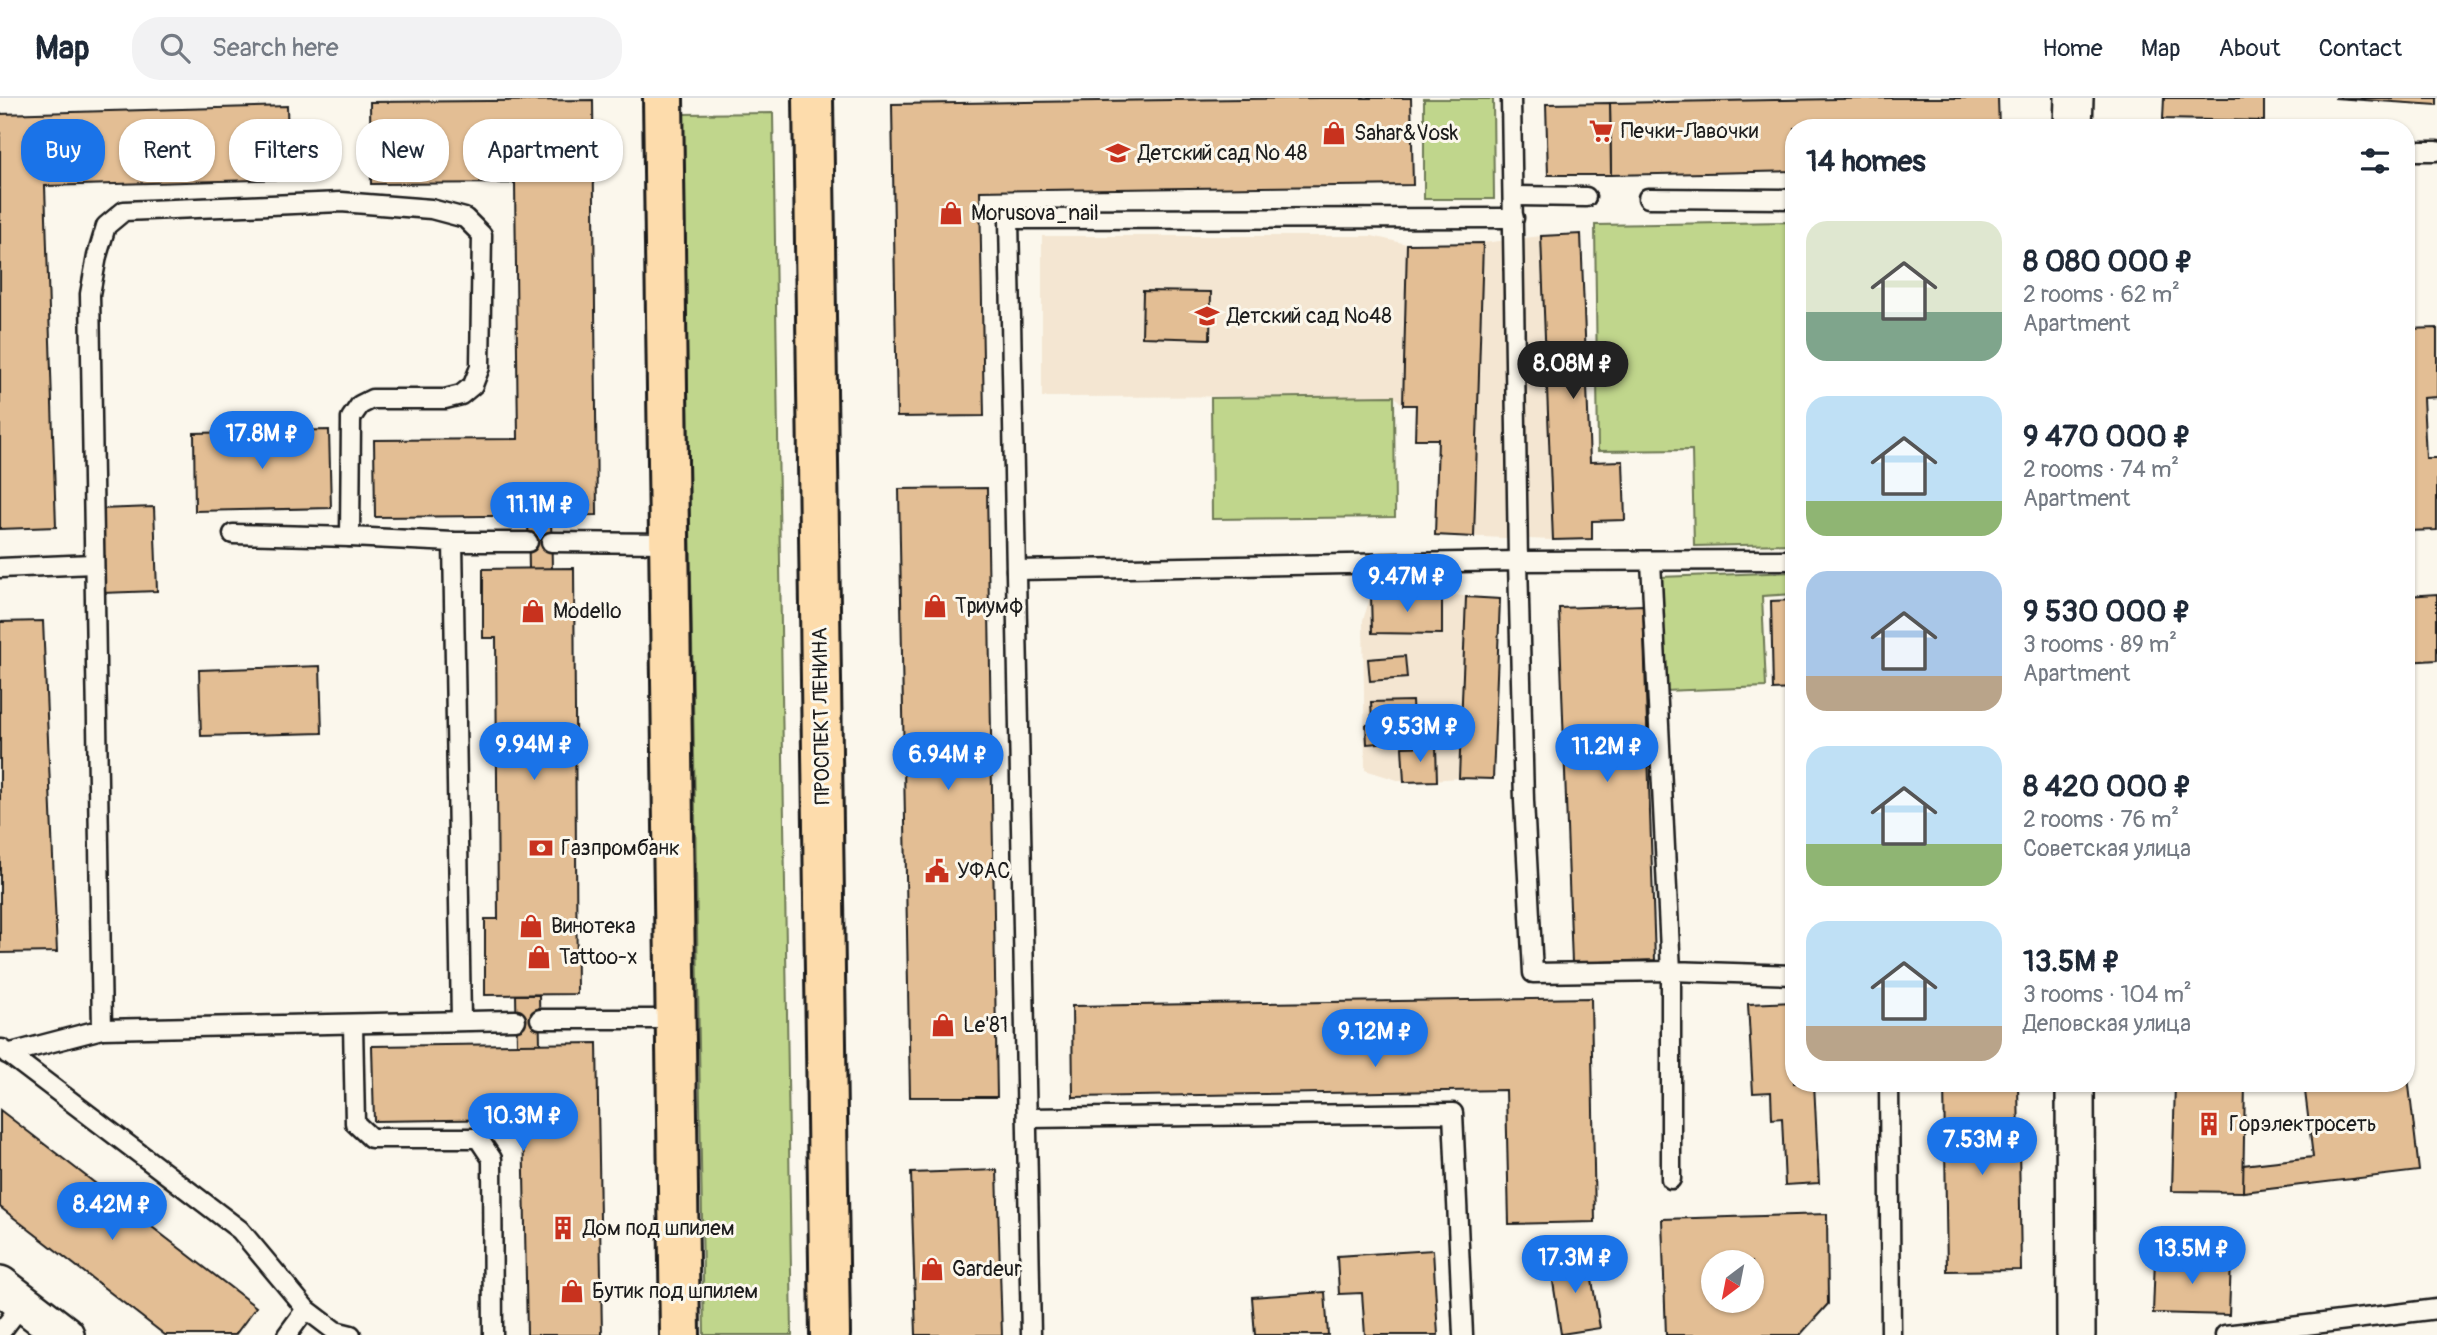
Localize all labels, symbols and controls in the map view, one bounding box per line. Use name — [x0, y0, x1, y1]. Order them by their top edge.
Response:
search box — [132, 17, 622, 80]
text: Map — [35, 28, 90, 69]
icon: search — [156, 29, 194, 67]
text: Search here — [212, 32, 339, 64]
text: Home — [2042, 34, 2103, 63]
text: Map — [2141, 34, 2181, 63]
text: About — [2219, 34, 2281, 63]
text: Contact — [2319, 34, 2402, 63]
supermarket icon: Печки-Лавочки — [1587, 117, 1615, 145]
place label: Печки-Лавочки — [1621, 118, 1758, 145]
chip: Buy — [21, 119, 105, 182]
chip: Rent — [119, 119, 215, 182]
chip: Filters — [229, 119, 342, 182]
chip: New — [356, 119, 449, 182]
chip: Apartment — [463, 119, 623, 182]
shop icon: Sahar&Vosk — [1320, 119, 1348, 147]
place label: Sahar&Vosk — [1354, 120, 1459, 147]
school or university icon: Детский сад № 48 — [1104, 139, 1132, 167]
place label: Детский сад № 48 — [1137, 140, 1307, 167]
icon: filters — [2356, 142, 2394, 180]
text: 14 homes — [1806, 143, 1926, 180]
shop icon: Morusova_nail — [937, 199, 965, 227]
place label: Morusova_nail — [971, 200, 1099, 227]
text: 8 080 000 ₽ — [2023, 243, 2193, 280]
icon: home — [1862, 249, 1946, 333]
text: 2 rooms · 62 m² — [2023, 280, 2180, 309]
school or university icon: Детский сад №48 — [1193, 302, 1221, 330]
place label: Детский сад №48 — [1226, 303, 1392, 330]
text: Apartment — [2023, 309, 2130, 338]
pin: 8.08M ₽ — [1508, 342, 1638, 401]
text: 8.08M ₽ — [1533, 349, 1613, 378]
pin: 17.8M ₽ — [197, 412, 327, 471]
text: 9 470 000 ₽ — [2023, 418, 2191, 455]
text: 17.8M ₽ — [225, 419, 299, 448]
icon: home — [1862, 424, 1946, 508]
text: 2 rooms · 74 m² — [2023, 455, 2179, 484]
pin: 11.1M ₽ — [475, 482, 605, 542]
text: Apartment — [2023, 484, 2130, 513]
text: 11.1M ₽ — [506, 490, 574, 519]
pin: 9.47M ₽ — [1342, 554, 1472, 614]
text: 9.47M ₽ — [1368, 562, 1446, 591]
shop icon: Триумф — [921, 592, 949, 620]
place label: Триумф — [955, 593, 1024, 620]
text: 9 530 000 ₽ — [2023, 593, 2191, 630]
shop icon: Modello — [519, 597, 547, 625]
place label: Modello — [553, 598, 622, 625]
icon: home — [1862, 599, 1946, 683]
street label: ПРОСПЕКТ ЛЕНИНА — [806, 627, 837, 805]
text: 3 rooms · 89 m² — [2023, 630, 2177, 659]
text: Apartment — [2023, 659, 2130, 688]
pin: 9.53M ₽ — [1355, 704, 1485, 764]
text: 9.53M ₽ — [1381, 712, 1459, 741]
pin: 9.94M ₽ — [469, 722, 599, 782]
pin: 11.2M ₽ — [1542, 724, 1672, 784]
text: 9.94M ₽ — [495, 730, 573, 759]
pin: 6.94M ₽ — [883, 732, 1013, 792]
text: 11.2M ₽ — [1571, 732, 1643, 761]
text: 6.94M ₽ — [909, 740, 987, 769]
text: 8 420 000 ₽ — [2023, 768, 2192, 805]
icon: home — [1862, 774, 1946, 858]
text: 2 rooms · 76 m² — [2023, 805, 2179, 834]
bank icon: Газпромбанк — [527, 834, 555, 862]
text: Советская улица — [2023, 834, 2191, 863]
place label: Газпромбанк — [561, 835, 680, 862]
public building icon: УФАС — [923, 857, 951, 885]
place label: УФАС — [957, 858, 1010, 885]
shop icon: Винотека — [517, 912, 545, 940]
place label: Винотека — [551, 913, 635, 940]
shop icon: Tattoo-x — [525, 943, 553, 971]
text: 13.5M ₽ — [2023, 943, 2120, 980]
place label: Tattoo-x — [559, 944, 637, 971]
icon: home — [1862, 949, 1946, 1033]
text: 3 rooms · 104 m² — [2023, 980, 2192, 1009]
text: Деповская улица — [2023, 1009, 2191, 1038]
pin: 9.12M ₽ — [1310, 1010, 1440, 1069]
shop icon: Le'81 — [929, 1011, 957, 1039]
place label: Le'81 — [963, 1012, 1008, 1039]
text: 9.12M ₽ — [1338, 1017, 1412, 1046]
pin: 10.3M ₽ — [458, 1094, 588, 1153]
text: 10.3M ₽ — [484, 1101, 562, 1130]
building icon: Горэлектросеть — [2195, 1110, 2223, 1138]
place label: Горэлектросеть — [2229, 1111, 2377, 1138]
pin: 7.53M ₽ — [1917, 1118, 2047, 1177]
text: 7.53M ₽ — [1943, 1125, 2021, 1154]
pin: 8.42M ₽ — [47, 1182, 177, 1242]
text: 8.42M ₽ — [73, 1190, 151, 1219]
building icon: Дом под шпилем — [549, 1214, 577, 1242]
place label: Дом под шпилем — [582, 1215, 735, 1242]
pin: 13.5M ₽ — [2127, 1226, 2257, 1286]
text: 13.5M ₽ — [2155, 1234, 2229, 1263]
pin: 17.3M ₽ — [1510, 1236, 1640, 1295]
text: 17.3M ₽ — [1538, 1243, 1612, 1272]
north arrow — [1701, 1250, 1764, 1312]
map controls — [1701, 1250, 1764, 1313]
shop icon: Gardeur — [918, 1255, 946, 1283]
place label: Gardeur — [952, 1256, 1022, 1283]
shop icon: Бутик под шпилем — [558, 1277, 586, 1305]
place label: Бутик под шпилем — [592, 1278, 758, 1305]

